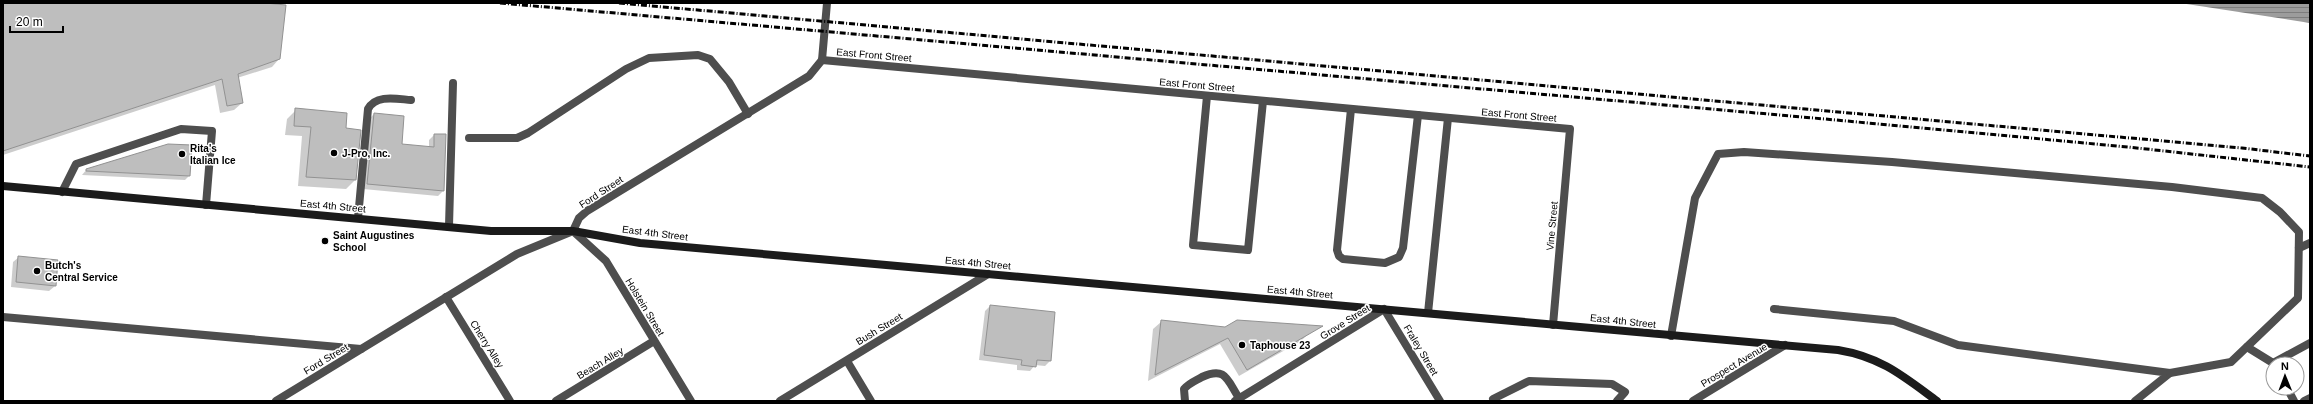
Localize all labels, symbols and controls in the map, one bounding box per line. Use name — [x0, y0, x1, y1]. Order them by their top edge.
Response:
scale bar — [10, 8, 63, 34]
text: 20 m — [16, 15, 43, 29]
street label: East Front Street — [836, 46, 912, 64]
street label: East Front Street — [1159, 76, 1235, 94]
street label: East Front Street — [1481, 106, 1557, 124]
place label: Rita's Italian Ice — [190, 143, 236, 166]
marker: J-Pro, Inc. — [329, 148, 339, 158]
place label: J-Pro, Inc. — [342, 148, 391, 159]
marker: Rita's Italian Ice — [177, 149, 187, 159]
street label: Ford Street — [577, 174, 625, 210]
street label: East 4th Street — [300, 198, 367, 214]
street label: Vine Street — [1544, 201, 1560, 251]
street label: East 4th Street — [621, 224, 689, 243]
place label: Saint Augustines School — [333, 230, 415, 253]
marker: Saint Augustines School — [320, 236, 330, 246]
street label: East 4th Street — [945, 255, 1012, 271]
place label: Butch's Central Service — [45, 260, 118, 283]
marker: Butch's Central Service — [32, 266, 42, 276]
street label: Holstein Street — [623, 276, 667, 338]
street label: East 4th Street — [1267, 284, 1334, 300]
street label: Grove Street — [1318, 302, 1372, 342]
street label: Bush Street — [854, 311, 904, 347]
street label: East 4th Street — [1590, 312, 1657, 330]
street label: Cherry Alley — [468, 318, 506, 370]
street label: Fraley Street — [1402, 323, 1441, 378]
marker: Taphouse 23 — [1237, 340, 1247, 350]
place label: Taphouse 23 — [1250, 340, 1311, 351]
street label: Ford Street — [302, 341, 350, 377]
street label: Prospect Avenue — [1699, 341, 1770, 389]
street label: Beach Alley — [575, 345, 625, 381]
north arrow — [2265, 356, 2305, 396]
text: N — [2281, 360, 2289, 372]

